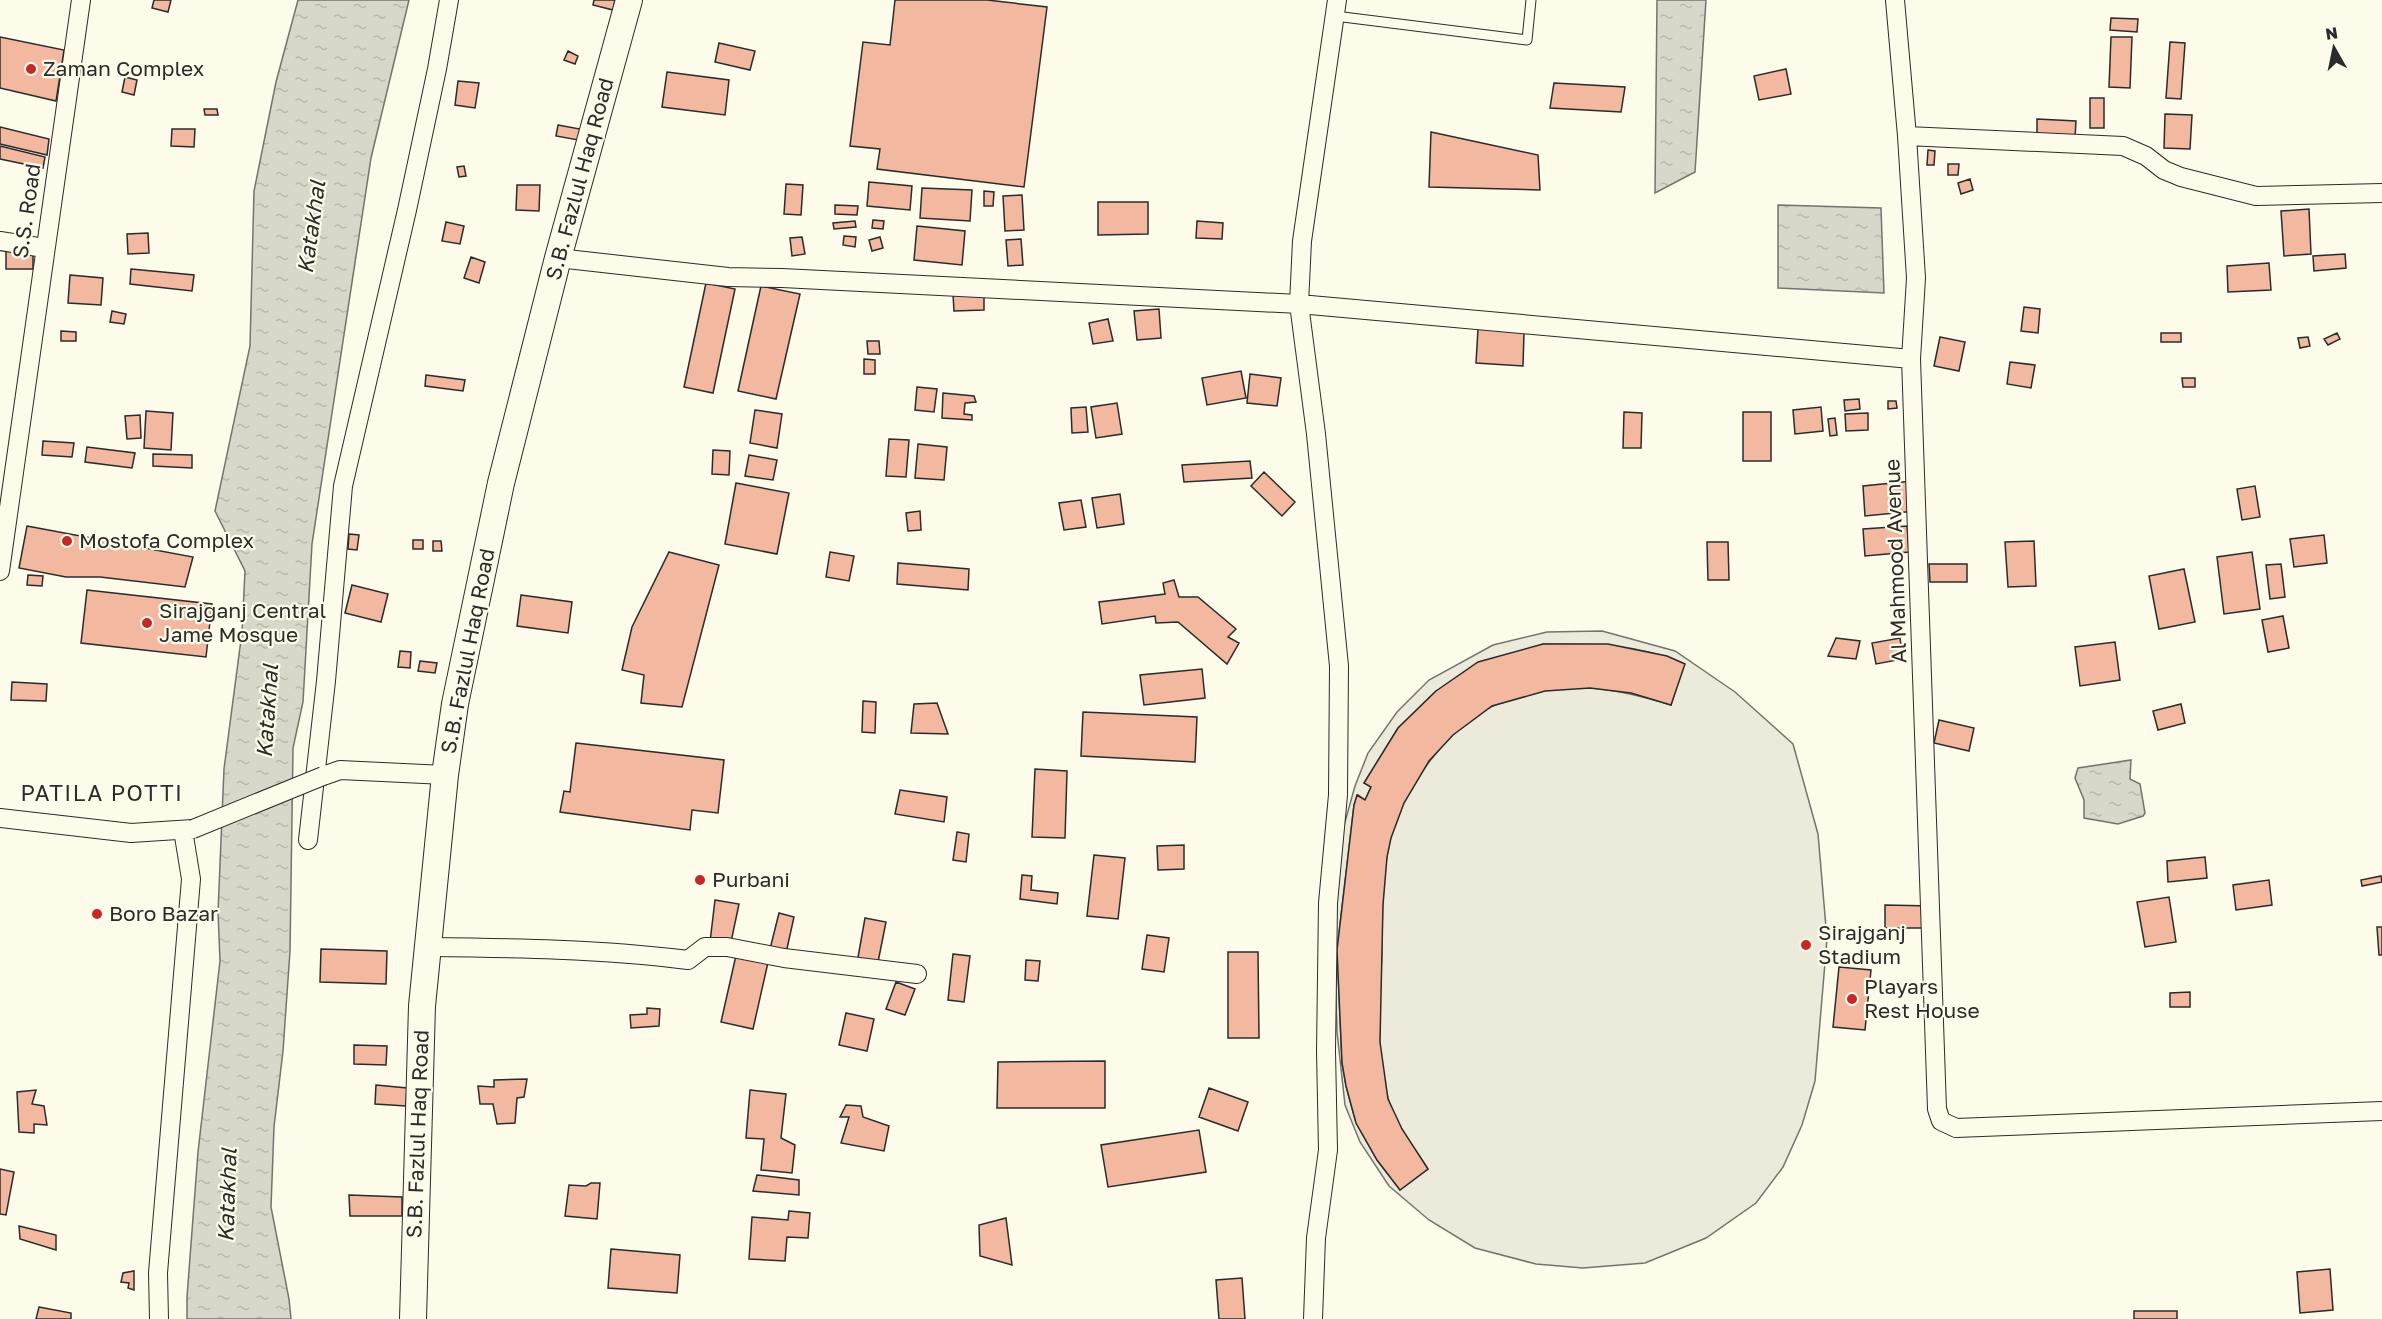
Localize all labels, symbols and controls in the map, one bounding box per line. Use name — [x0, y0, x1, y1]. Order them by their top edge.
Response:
north arrow — [2304, 18, 2364, 78]
text: N — [2324, 22, 2339, 44]
place label: Zaman Complex — [43, 55, 205, 81]
marker: Zaman Complex — [24, 62, 38, 76]
street label: S.B. Fazlul Haq Road — [540, 75, 619, 283]
street label: S.S. Road — [6, 162, 46, 260]
water label: Katakhal — [291, 178, 331, 275]
street label: Al Mahmood Avenue — [1878, 458, 1912, 664]
place label: Mostofa Complex — [79, 527, 255, 553]
marker: Mostofa Complex — [60, 534, 74, 548]
street label: S.B. Fazlul Haq Road — [434, 546, 500, 756]
place label: Sirajganj Central Jame Mosque — [159, 597, 326, 647]
marker: Sirajganj Central Jame Mosque — [140, 616, 154, 630]
water label: Katakhal — [250, 662, 283, 759]
district label: PATILA POTTI — [21, 779, 183, 806]
place label: Purbani — [712, 866, 790, 892]
marker: Purbani — [693, 873, 707, 887]
place label: Boro Bazar — [109, 900, 218, 926]
marker: Boro Bazar — [90, 907, 104, 921]
place label: Sirajganj Stadium — [1818, 919, 1906, 969]
marker: Sirajganj Stadium — [1799, 938, 1813, 952]
place label: Playars Rest House — [1864, 973, 1980, 1023]
marker: Playars Rest House — [1845, 992, 1859, 1006]
street label: S.B. Fazlul Haq Road — [400, 1029, 434, 1239]
water label: Katakhal — [211, 1147, 242, 1242]

